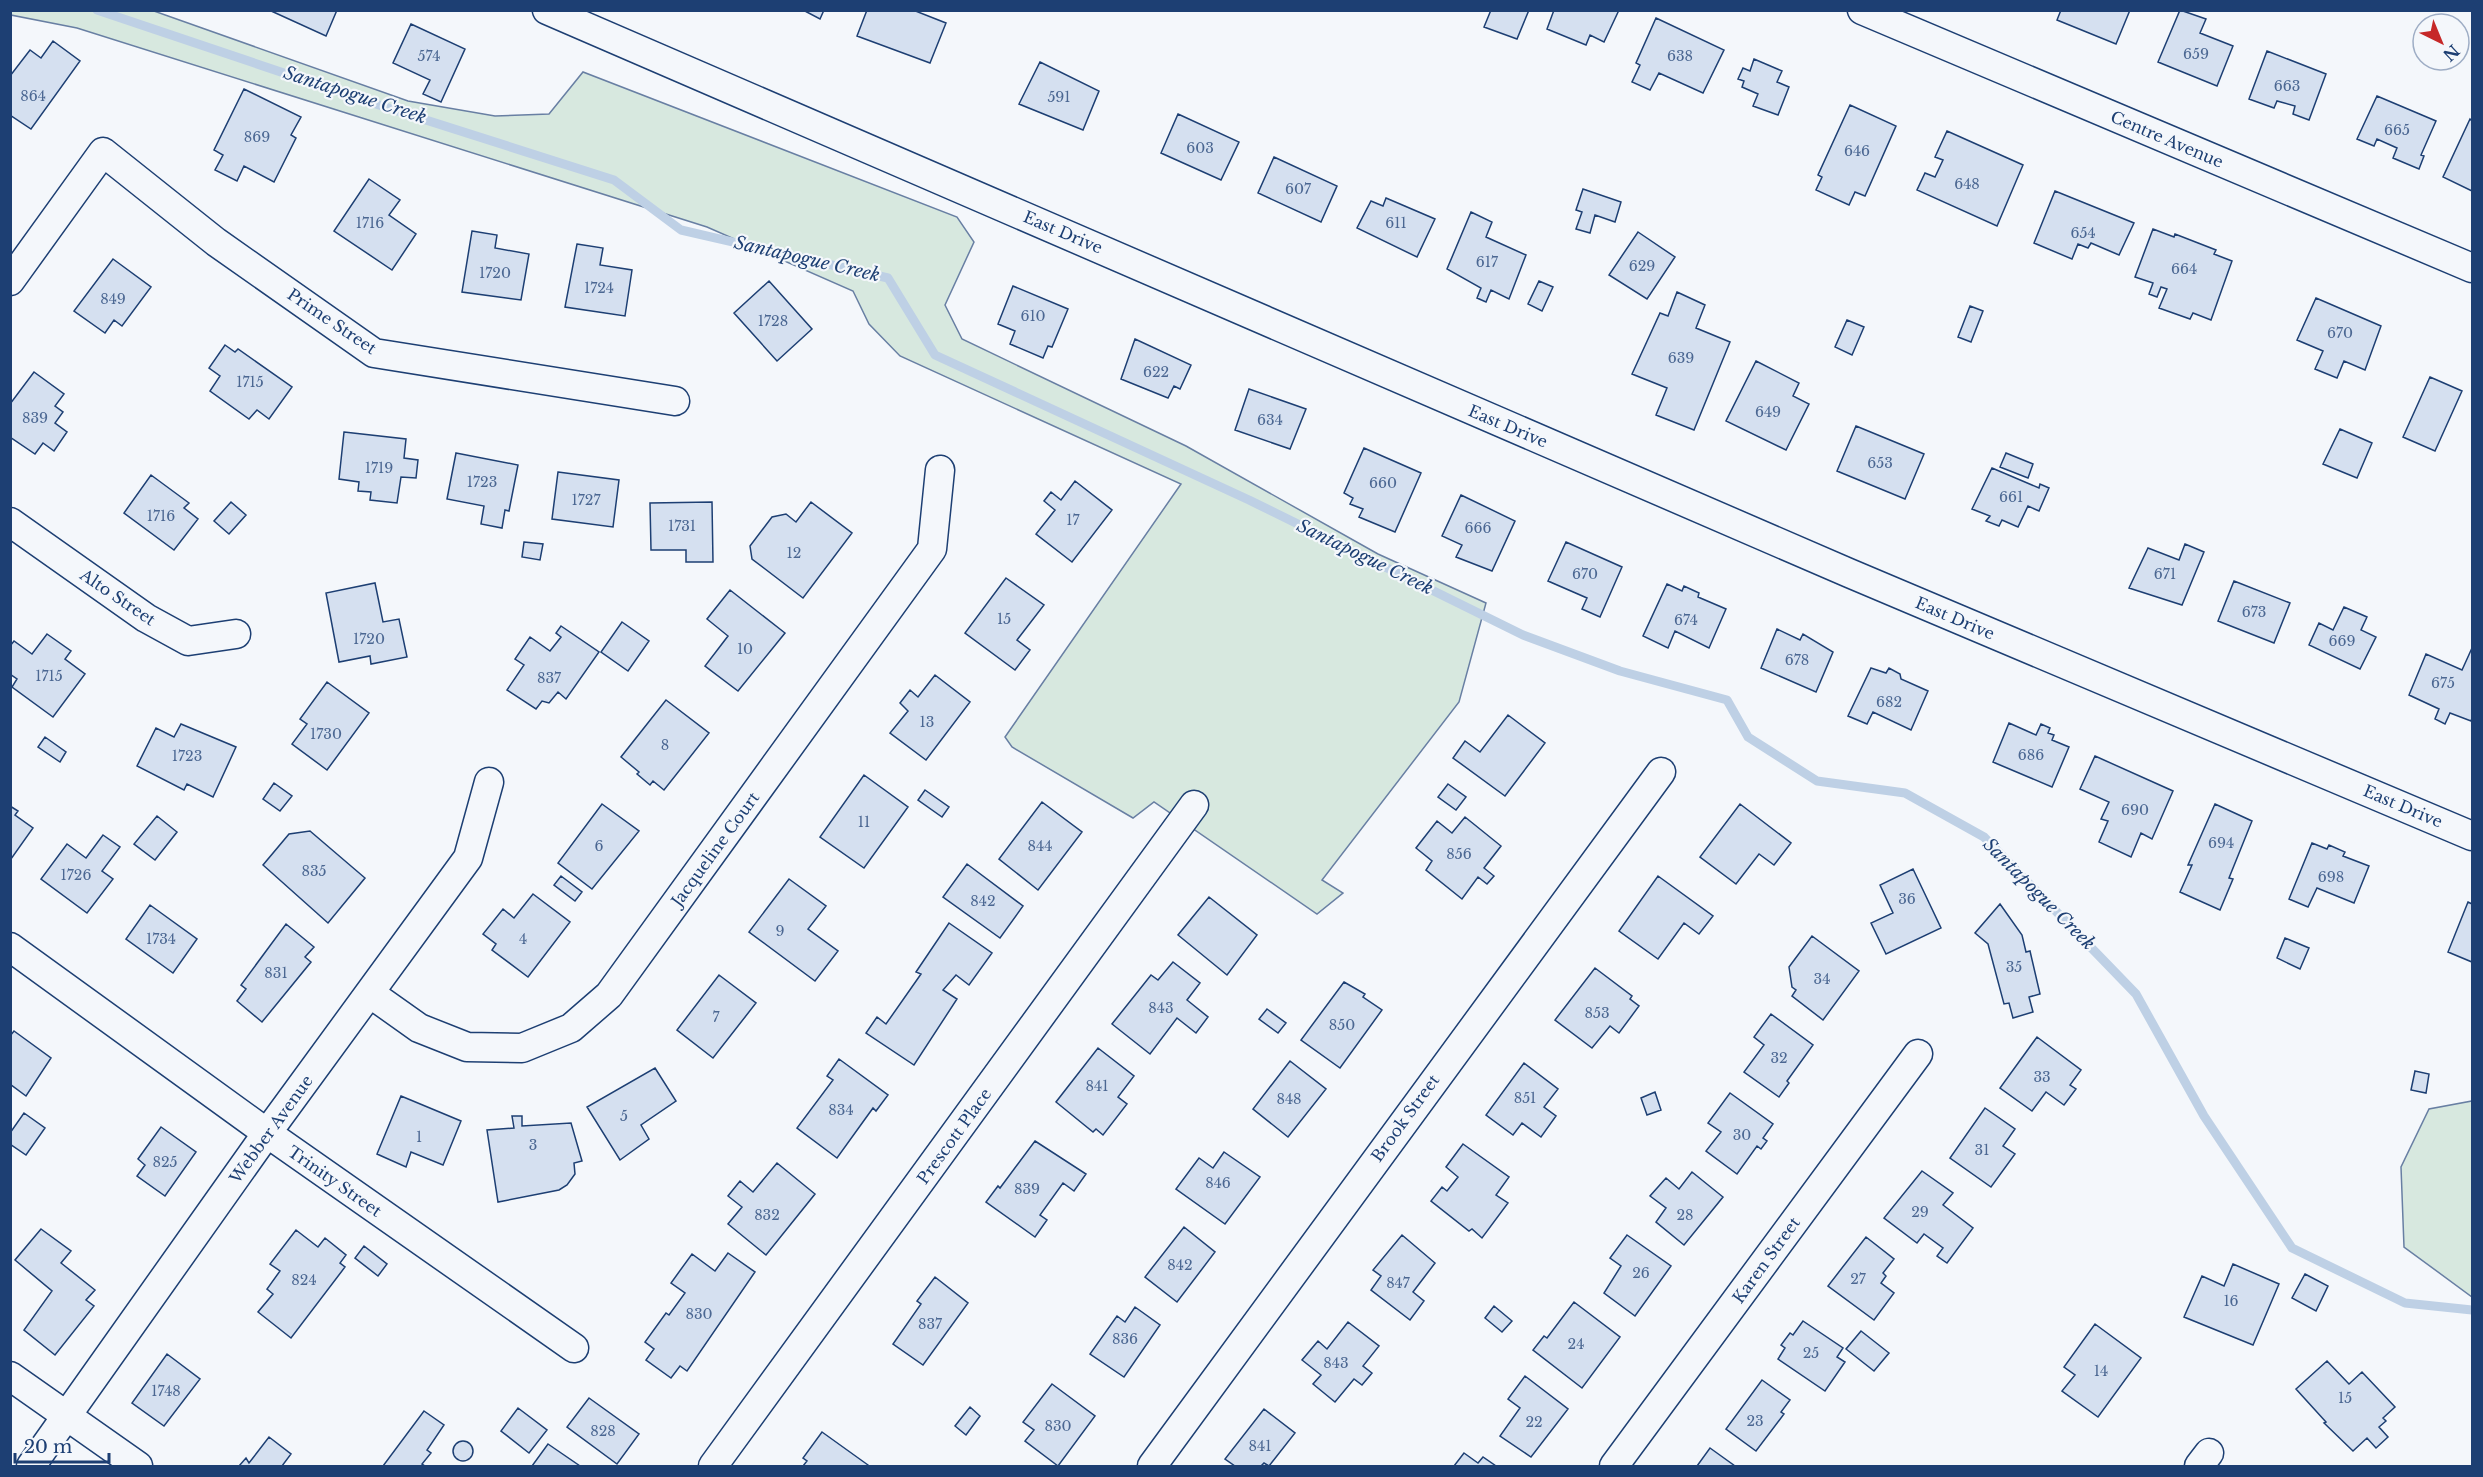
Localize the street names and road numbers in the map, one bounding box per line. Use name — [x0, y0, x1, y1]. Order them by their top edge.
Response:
street label: Centre Avenue — [2108, 106, 2226, 172]
street label: East Drive — [1020, 206, 1106, 258]
street label: Prime Street — [284, 284, 380, 358]
street label: East Drive — [1465, 400, 1551, 452]
street label: Alto Street — [76, 564, 160, 630]
street label: East Drive — [1912, 592, 1998, 644]
street label: East Drive — [2360, 780, 2446, 832]
street label: Jacqueline Court — [666, 788, 763, 912]
street label: Brook Street — [1367, 1070, 1443, 1166]
street label: Webber Avenue — [224, 1071, 317, 1188]
street label: Prescott Place — [913, 1084, 995, 1188]
street label: Trinity Street — [284, 1141, 386, 1221]
street label: Karen Street — [1728, 1213, 1804, 1307]

